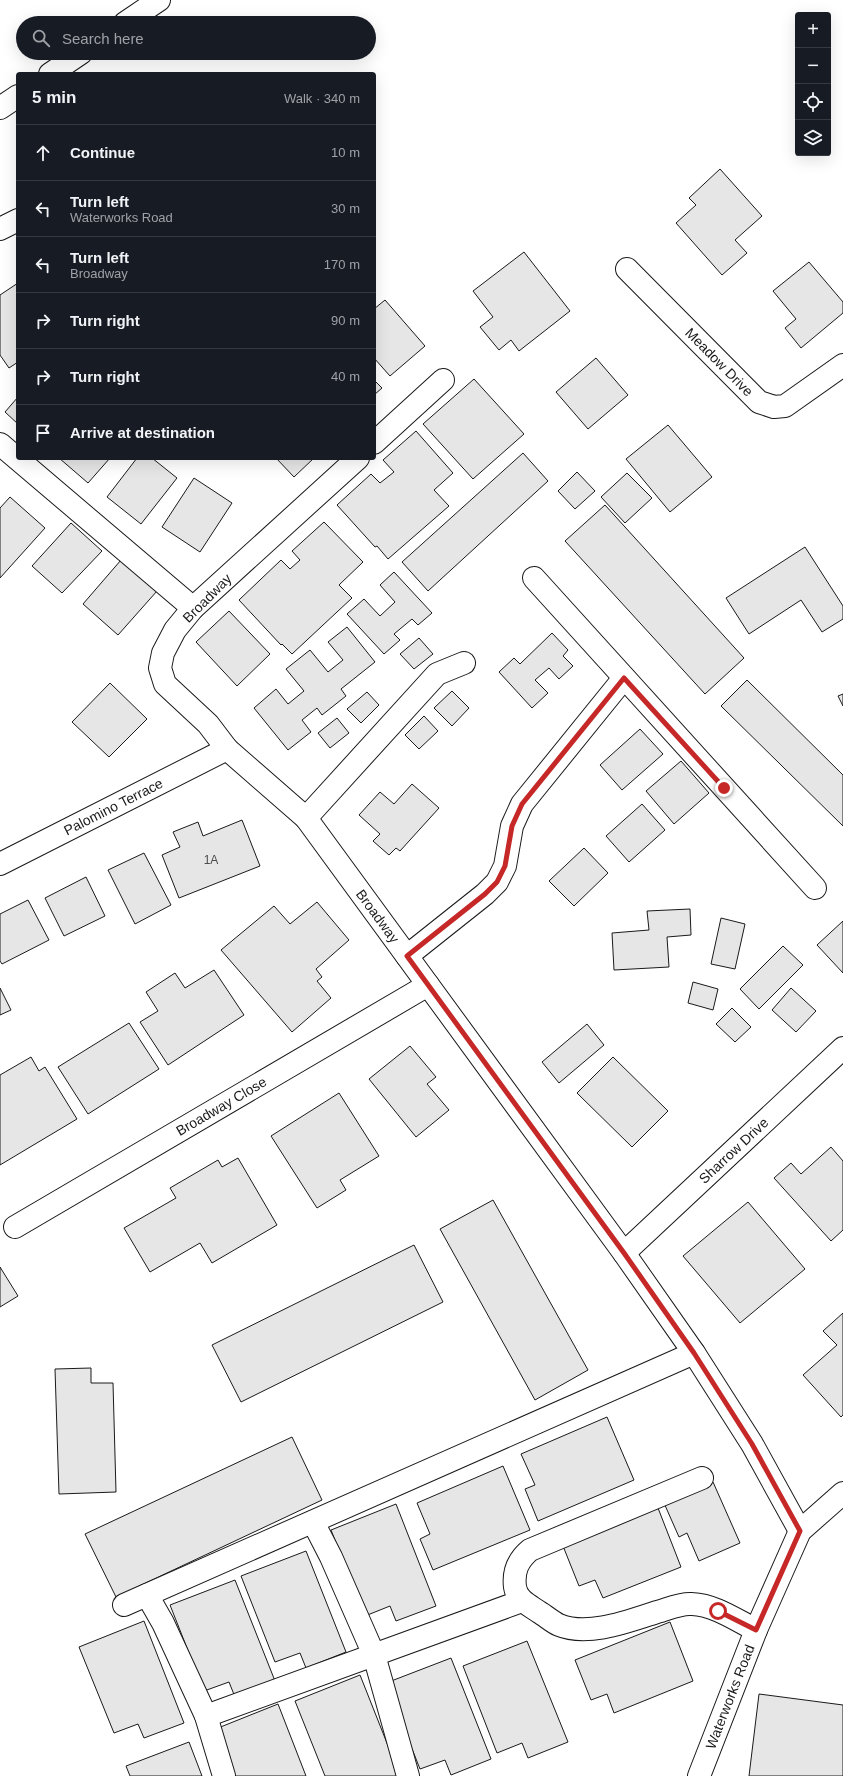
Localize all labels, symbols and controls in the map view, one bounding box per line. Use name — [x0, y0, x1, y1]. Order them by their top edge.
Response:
map controls — [795, 12, 831, 156]
button: + — [795, 12, 831, 48]
search box — [16, 16, 376, 60]
icon: search — [30, 27, 52, 49]
text: Search here — [62, 30, 144, 47]
button: − — [795, 48, 831, 84]
button: locate — [795, 84, 831, 120]
text: 5 min — [32, 88, 76, 107]
text: Walk · 340 m — [284, 91, 360, 106]
button: layers — [795, 120, 831, 156]
icon: ahead — [32, 142, 54, 164]
text: Continue — [70, 144, 135, 161]
text: 10 m — [331, 145, 360, 160]
text: Turn left — [70, 193, 129, 210]
icon: left — [32, 198, 54, 220]
text: 30 m — [331, 201, 360, 216]
text: Waterworks Road — [70, 210, 173, 225]
text: Turn left — [70, 249, 129, 266]
icon: left — [32, 254, 54, 276]
text: 170 m — [324, 257, 360, 272]
text: Broadway — [70, 266, 128, 281]
icon: right — [32, 310, 54, 332]
text: Turn right — [70, 312, 140, 329]
text: 90 m — [331, 313, 360, 328]
street label: Meadow Drive — [682, 325, 757, 400]
icon: right — [32, 366, 54, 388]
text: Turn right — [70, 368, 140, 385]
text: 40 m — [331, 369, 360, 384]
icon: arrive — [32, 422, 54, 444]
text: Arrive at destination — [70, 424, 215, 441]
street label: Broadway — [179, 570, 235, 626]
street label: Palomino Terrace — [61, 775, 166, 838]
route end — [715, 779, 733, 797]
house number: 1A — [204, 853, 218, 867]
street label: Broadway — [353, 886, 403, 946]
street label: Broadway Close — [173, 1073, 269, 1139]
street label: Sharrow Drive — [696, 1114, 772, 1187]
route start — [709, 1602, 727, 1620]
street label: Waterworks Road — [702, 1642, 758, 1751]

